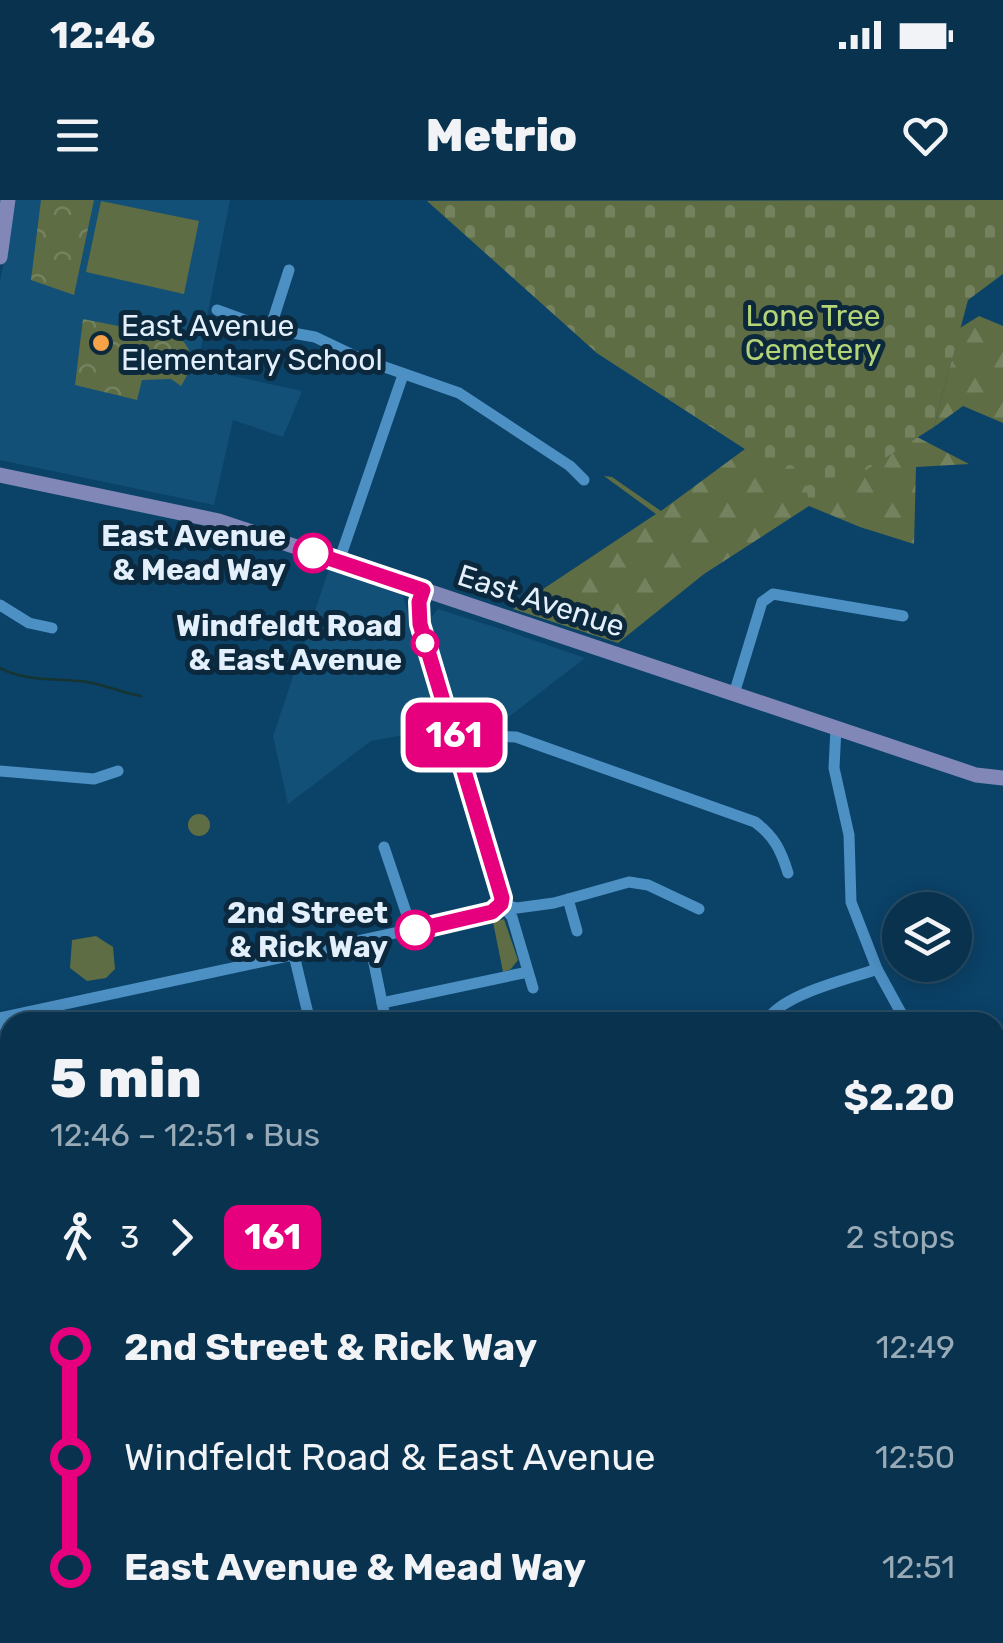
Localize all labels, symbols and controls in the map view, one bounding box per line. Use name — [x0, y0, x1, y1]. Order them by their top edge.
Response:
text: 12:46 — [50, 12, 155, 58]
icon: menu — [50, 108, 105, 163]
icon: heart — [898, 108, 953, 163]
text: Metrio — [426, 109, 577, 162]
park label: Lone Tree Cemetery — [745, 298, 881, 368]
place label: East Avenue Elementary School — [121, 308, 383, 378]
marker: East Avenue Elementary School — [90, 332, 112, 354]
place label: East Avenue & Mead Way — [101, 518, 286, 588]
marker: East Avenue & Mead Way — [294, 534, 332, 572]
street label: East Avenue — [453, 557, 629, 645]
place label: Windfeldt Road & East Avenue — [176, 608, 402, 678]
marker: Windfeldt Road & East Avenue — [412, 630, 438, 656]
line badge: 161 — [396, 702, 512, 768]
text: 161 — [426, 714, 482, 756]
map controls — [882, 892, 972, 982]
button: layers — [882, 892, 972, 982]
place label: 2nd Street & Rick Way — [227, 895, 388, 965]
marker: 2nd Street & Rick Way — [396, 911, 434, 949]
text: 5 min — [50, 1046, 202, 1111]
text: $2.20 — [844, 1074, 955, 1120]
text: 12:46 – 12:51 · Bus — [50, 1116, 320, 1154]
icon: walk — [50, 1210, 105, 1265]
icon: forward — [154, 1210, 209, 1265]
text: 161 — [244, 1216, 301, 1258]
text: 3 — [120, 1218, 139, 1256]
text: 2 stops — [846, 1218, 955, 1256]
text: 2nd Street & Rick Way — [124, 1324, 537, 1370]
text: 12:49 — [876, 1328, 955, 1366]
text: Windfeldt Road & East Avenue — [124, 1434, 655, 1480]
text: 12:50 — [875, 1438, 955, 1476]
text: East Avenue & Mead Way — [124, 1544, 586, 1590]
text: 12:51 — [882, 1548, 955, 1586]

